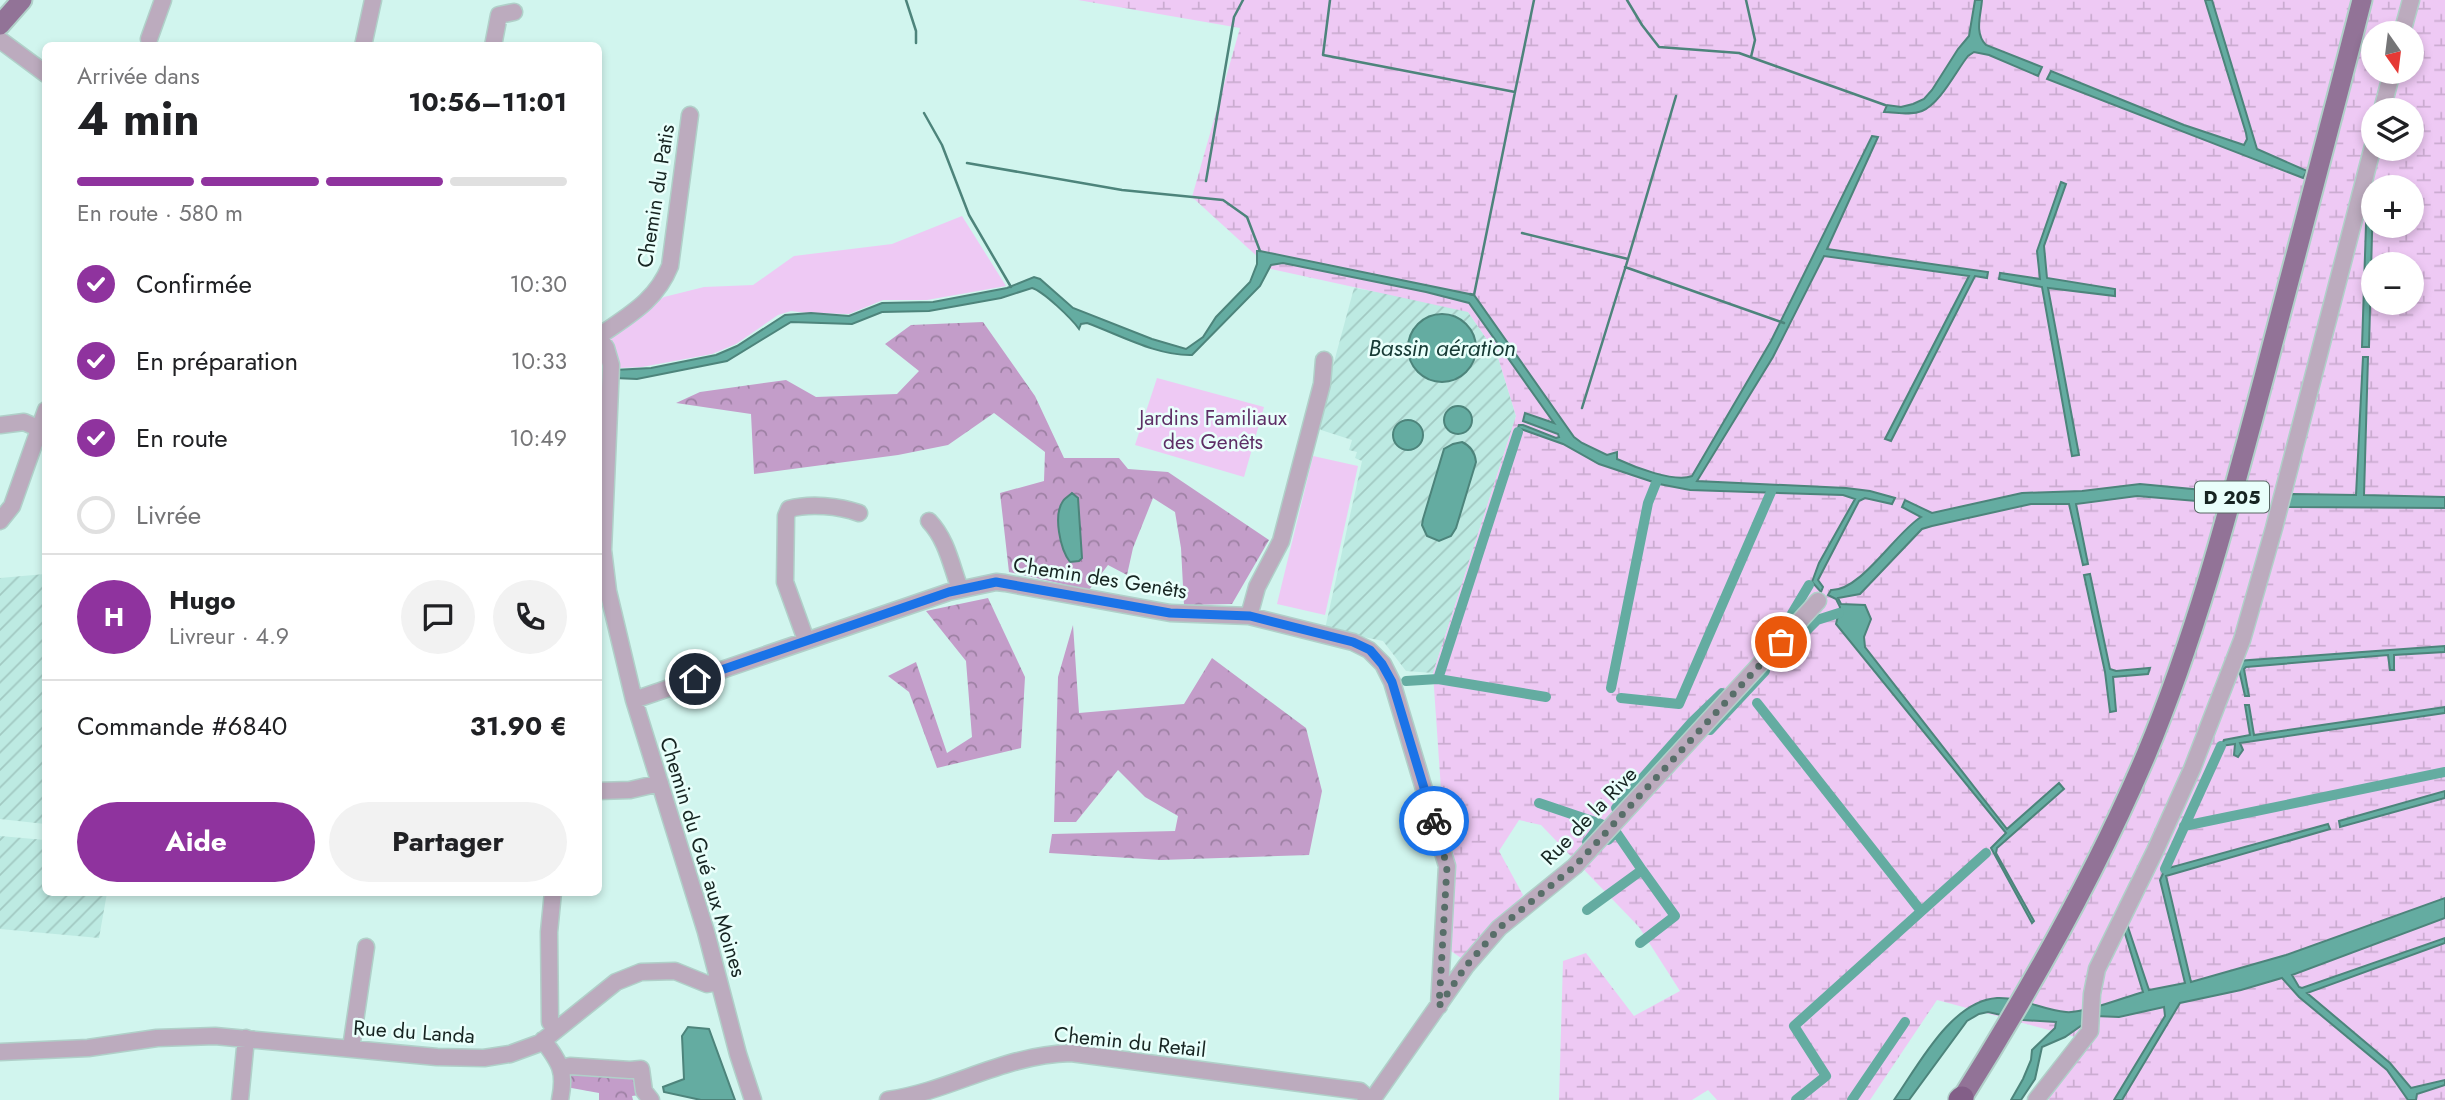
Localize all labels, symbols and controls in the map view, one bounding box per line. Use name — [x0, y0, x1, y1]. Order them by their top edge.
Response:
north arrow — [2361, 21, 2424, 84]
map controls — [2361, 21, 2424, 315]
text: Arrivée dans — [77, 59, 200, 93]
text: 10:56–11:01 — [408, 83, 567, 121]
text: 4 min — [77, 86, 200, 152]
button: layers — [2361, 98, 2424, 161]
street label: Chemin du Patis — [630, 122, 682, 270]
button: + — [2361, 175, 2424, 238]
text: En route · 580 m — [77, 196, 243, 230]
button: − — [2361, 252, 2424, 315]
icon: check — [77, 265, 115, 303]
text: Confirmée — [136, 265, 252, 303]
text: 10:30 — [510, 267, 567, 301]
water label: Bassin aération — [1368, 331, 1516, 365]
icon: check — [77, 342, 115, 380]
text: En préparation — [136, 342, 298, 380]
text: 10:33 — [511, 344, 567, 378]
park label: Jardins Familiaux des Genêts — [1136, 403, 1287, 457]
icon: check — [77, 419, 115, 457]
text: En route — [136, 419, 228, 457]
text: 10:49 — [509, 421, 567, 455]
road number: D 205 — [2195, 482, 2269, 512]
text: Livrée — [136, 496, 201, 534]
street label: Chemin des Genêts — [1011, 549, 1189, 607]
button: chat — [401, 580, 475, 654]
button: phone — [493, 580, 567, 654]
text: Hugo — [169, 581, 236, 619]
text: H — [104, 598, 124, 636]
pin — [1751, 612, 1811, 672]
text: Livreur · 4.9 — [169, 619, 289, 653]
icon: bag — [1762, 623, 1800, 661]
pin — [665, 649, 725, 709]
icon: home — [676, 660, 714, 698]
text: Commande #6840 — [77, 707, 287, 745]
text: 31.90 € — [470, 707, 567, 745]
street label: Chemin du Gué aux Moines — [652, 733, 754, 981]
street label: Rue de la Rive — [1534, 760, 1644, 872]
courier — [1399, 786, 1469, 856]
button: Aide — [77, 802, 315, 882]
button: Partager — [329, 802, 567, 882]
icon: bike — [1415, 802, 1453, 840]
street label: Rue du Landa — [352, 1013, 476, 1051]
street label: Chemin du Retail — [1052, 1019, 1208, 1065]

